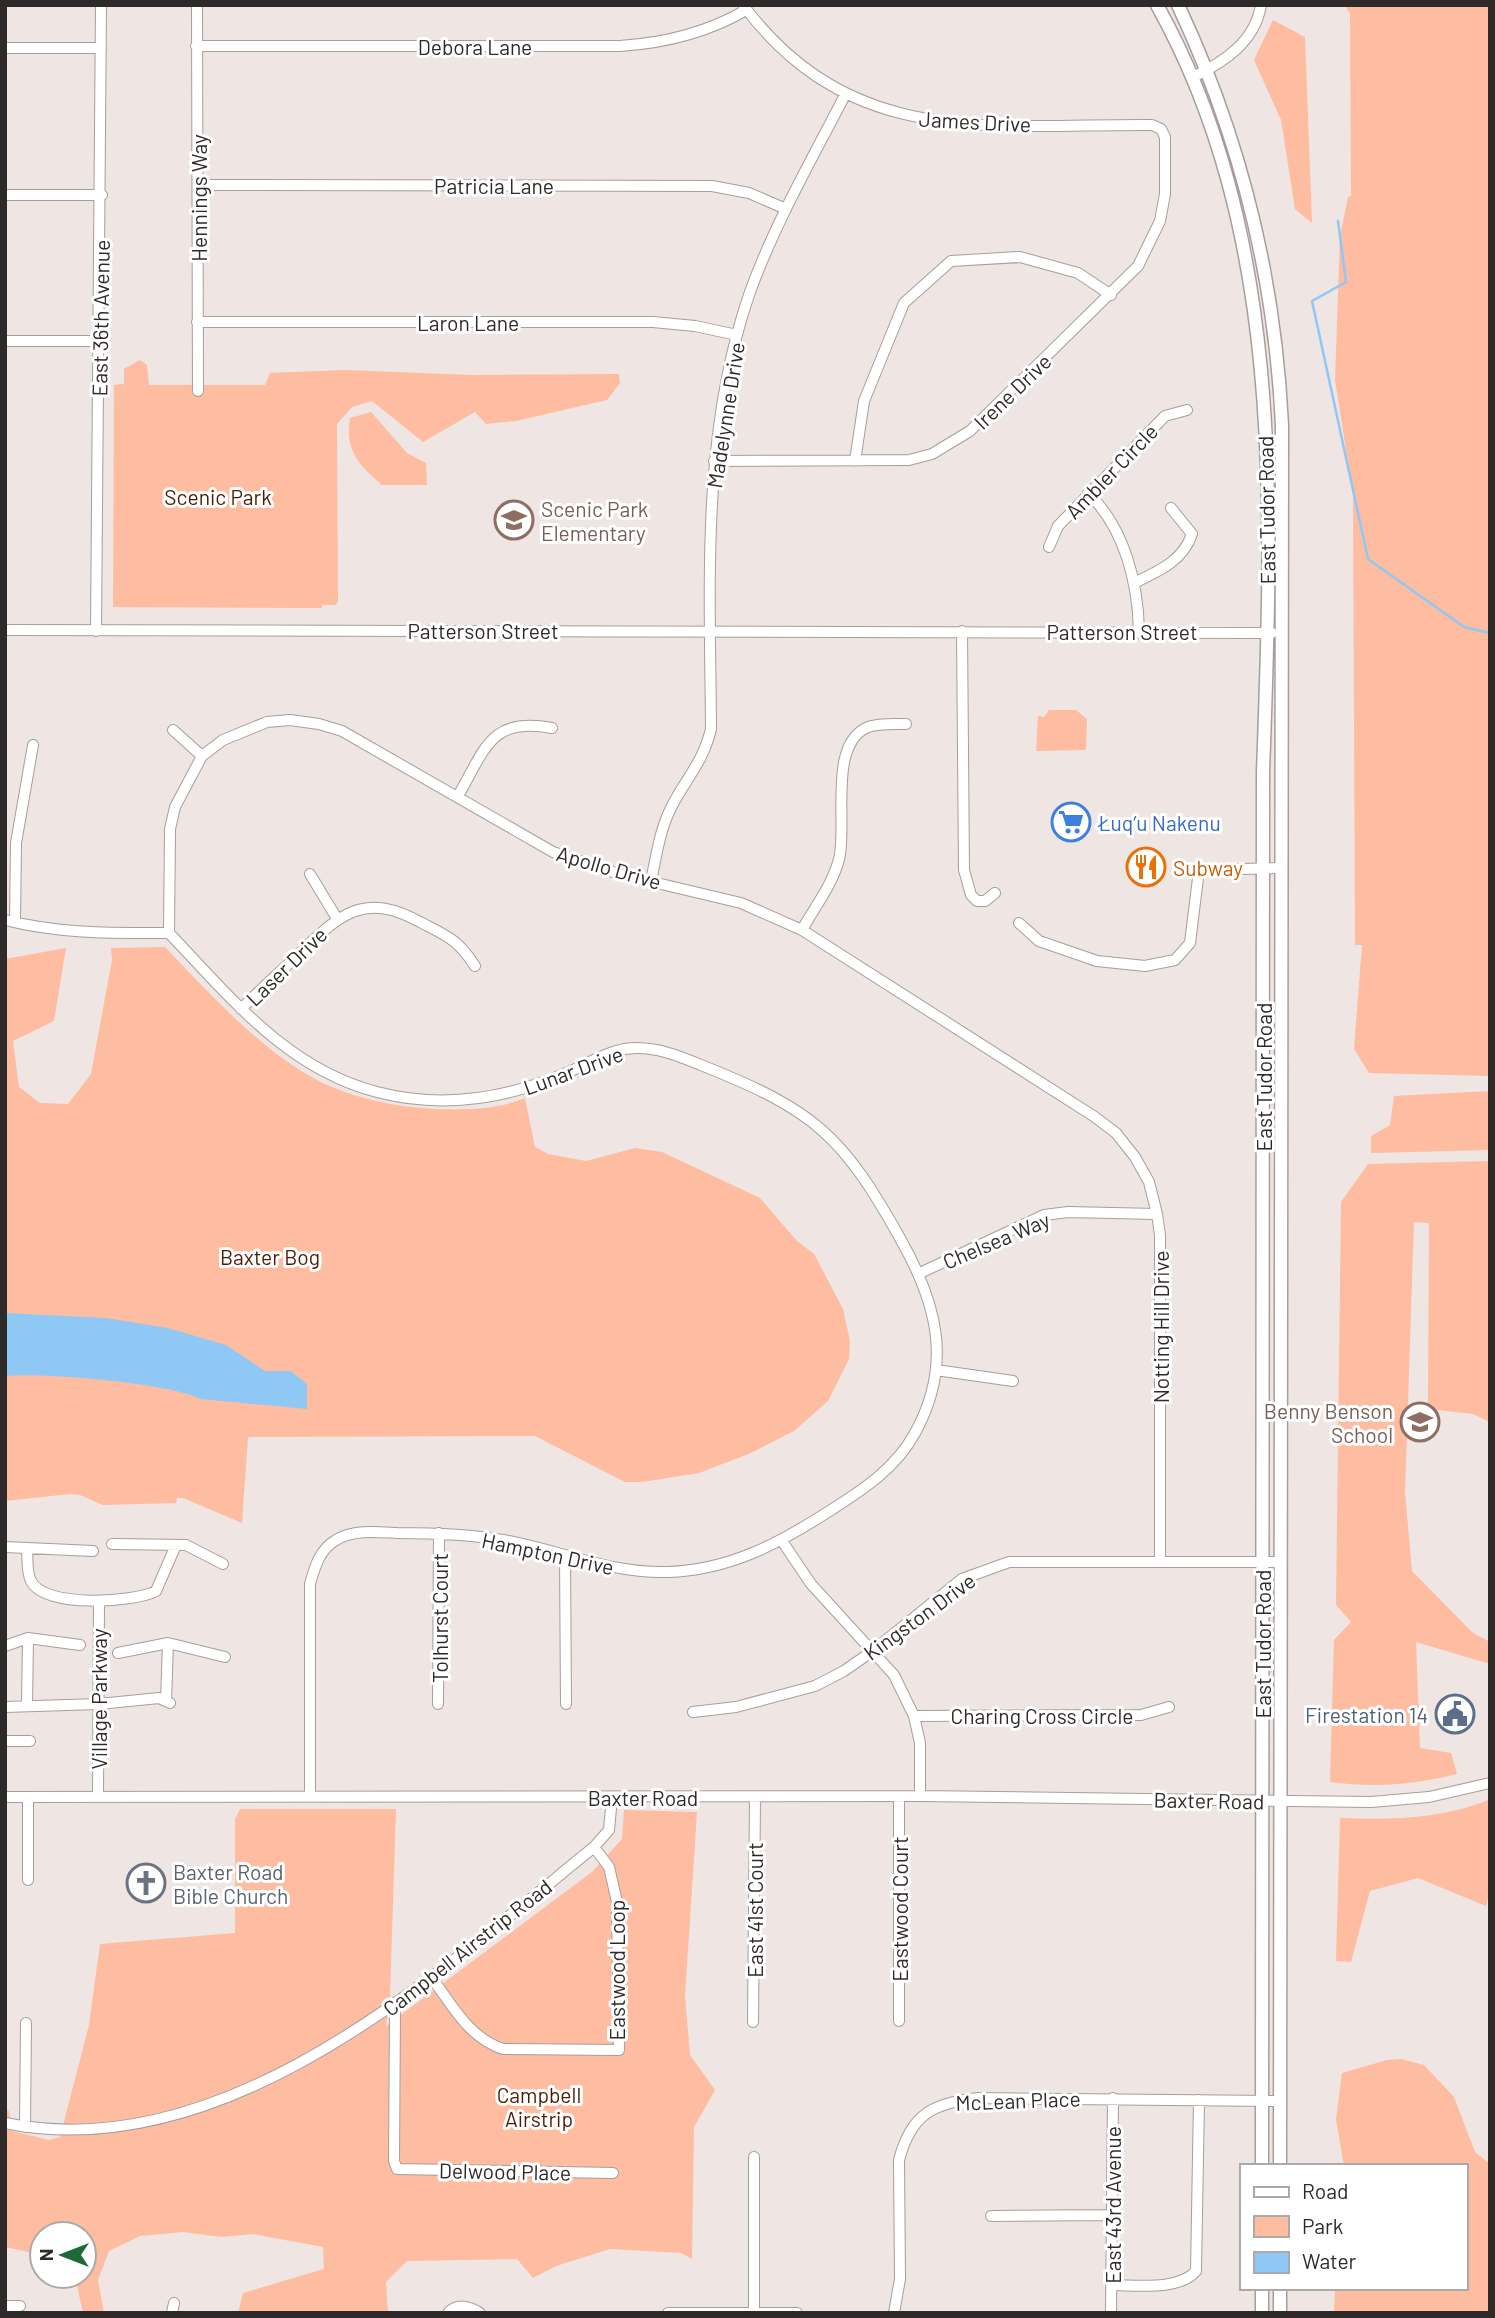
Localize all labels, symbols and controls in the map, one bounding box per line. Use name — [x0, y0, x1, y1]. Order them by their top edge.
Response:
street label: Debora Lane — [418, 34, 532, 59]
street label: James Drive — [918, 106, 1032, 136]
street label: Hennings Way — [186, 134, 211, 262]
street label: Patricia Lane — [434, 173, 554, 198]
street label: East 36th Avenue — [86, 239, 114, 397]
street label: Laron Lane — [417, 310, 519, 335]
street label: Madelynne Drive — [701, 340, 749, 490]
street label: Irene Drive — [968, 348, 1056, 434]
street label: Ambler Circle — [1060, 418, 1162, 524]
street label: East Tudor Road — [1252, 435, 1280, 585]
park label: Scenic Park — [164, 484, 272, 509]
place label: Scenic Park Elementary — [541, 496, 648, 545]
school or university icon: Scenic Park Elementary — [493, 499, 535, 541]
street label: Patterson Street — [407, 618, 559, 643]
street label: Patterson Street — [1046, 619, 1198, 644]
supermarket icon: Łuq’u Nakenu — [1050, 801, 1092, 843]
place label: Łuq’u Nakenu — [1097, 810, 1221, 835]
street label: Apollo Drive — [554, 840, 664, 894]
restaurant icon: Subway — [1125, 846, 1167, 888]
place label: Subway — [1173, 855, 1243, 880]
street label: Laser Drive — [240, 921, 332, 1011]
street label: East Tudor Road — [1251, 1003, 1276, 1151]
street label: Lunar Drive — [520, 1040, 626, 1100]
street label: Chelsea Way — [939, 1206, 1054, 1274]
park label: Baxter Bog — [220, 1244, 320, 1269]
street label: Notting Hill Drive — [1148, 1251, 1173, 1403]
place label: Benny Benson School — [1264, 1398, 1393, 1447]
school or university icon: Benny Benson School — [1399, 1401, 1441, 1443]
street label: Hampton Drive — [480, 1527, 616, 1579]
street label: Tolhurst Court — [427, 1553, 452, 1683]
street label: Kingston Drive — [858, 1567, 980, 1665]
street label: East Tudor Road — [1250, 1570, 1275, 1718]
street label: Village Parkway — [86, 1628, 111, 1770]
public building icon: Firestation 14 — [1434, 1693, 1476, 1735]
place label: Firestation 14 — [1305, 1702, 1428, 1727]
street label: Charing Cross Circle — [951, 1703, 1133, 1728]
street label: Baxter Road — [588, 1785, 698, 1810]
street label: Baxter Road — [1153, 1787, 1265, 1813]
street label: Eastwood Court — [887, 1836, 912, 1982]
street label: East 41st Court — [742, 1842, 767, 1978]
place label: Baxter Road Bible Church — [173, 1859, 288, 1908]
church icon: Baxter Road Bible Church — [125, 1862, 167, 1904]
street label: Campbell Airstrip Road — [378, 1873, 556, 2021]
street label: Eastwood Loop — [604, 1900, 629, 2040]
park label: Campbell Airstrip — [497, 2082, 581, 2131]
street label: McLean Place — [955, 2085, 1081, 2115]
street label: East 43rd Avenue — [1100, 2126, 1125, 2284]
street label: Delwood Place — [439, 2157, 571, 2185]
legend — [1240, 2164, 1467, 2290]
text: Road — [1302, 2178, 1348, 2203]
text: Park — [1302, 2213, 1343, 2238]
north arrow — [28, 2220, 98, 2290]
text: Water — [1302, 2248, 1357, 2273]
text: N — [34, 2249, 57, 2261]

